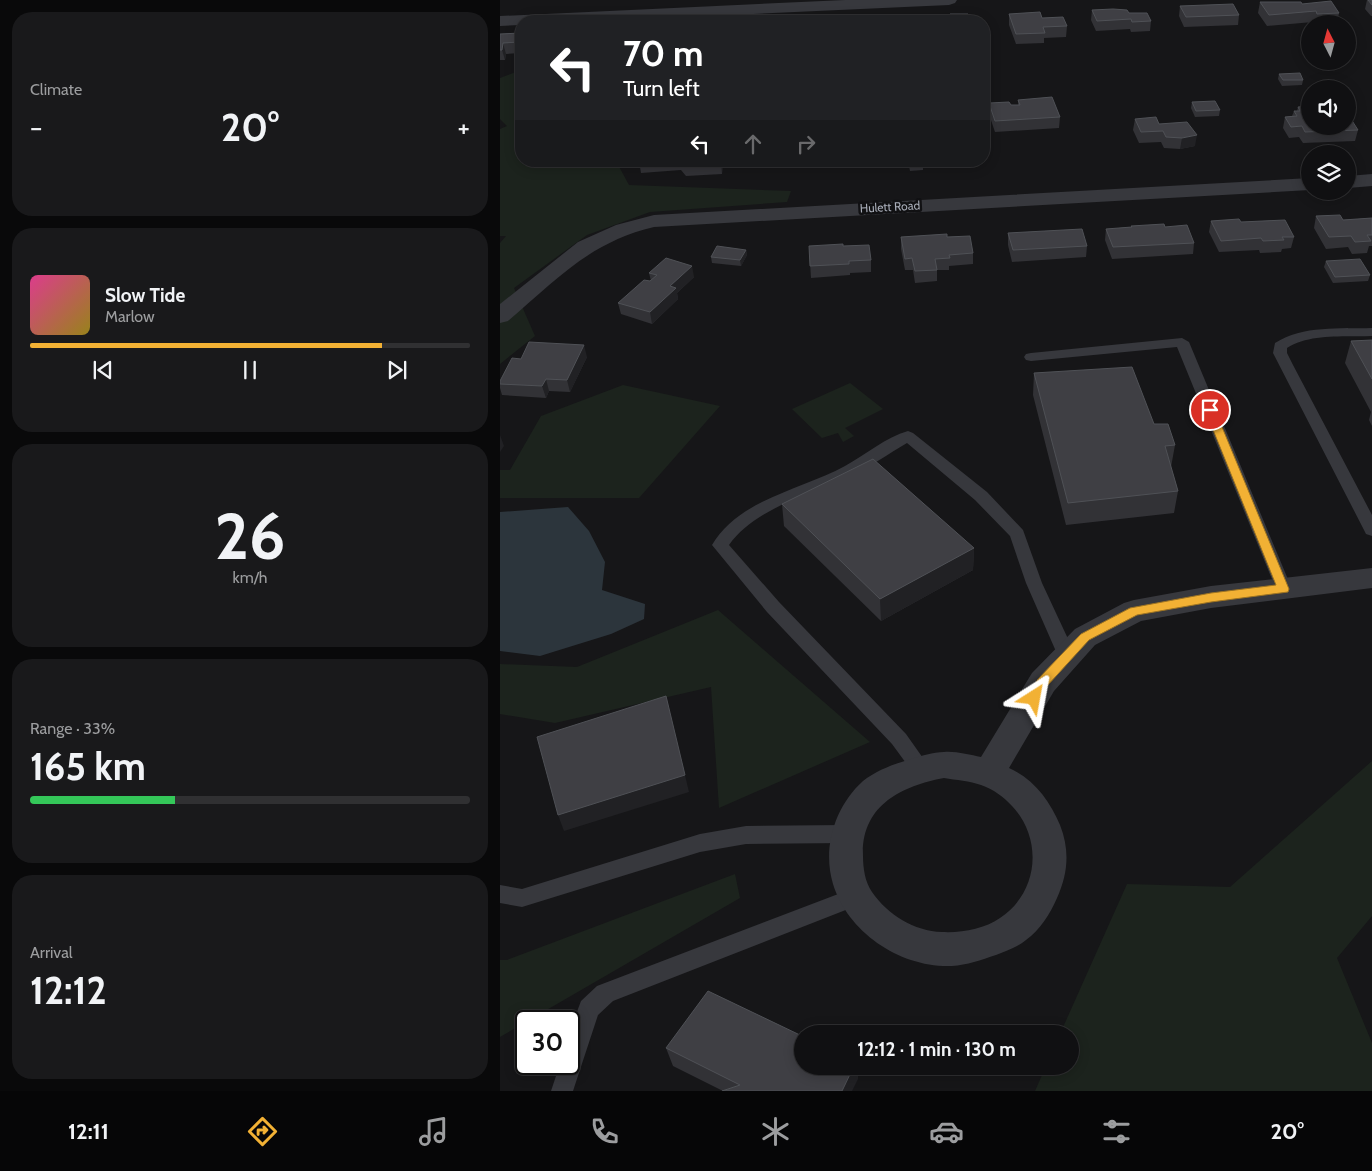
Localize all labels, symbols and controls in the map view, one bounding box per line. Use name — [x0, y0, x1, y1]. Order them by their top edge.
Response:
north arrow — [1301, 15, 1356, 70]
map controls — [1301, 15, 1356, 200]
text: 70 m — [623, 32, 704, 75]
icon: left — [540, 35, 605, 100]
text: Turn left — [623, 75, 700, 102]
text: Climate — [30, 80, 82, 99]
button: sound — [1301, 80, 1356, 135]
text: 20° — [221, 104, 279, 151]
text: − — [30, 110, 42, 144]
text: + — [458, 110, 470, 144]
icon: left — [686, 130, 714, 158]
icon: ahead — [739, 130, 767, 158]
icon: right — [792, 130, 820, 158]
button: layers — [1301, 145, 1356, 200]
street label: Hulett Road — [859, 197, 921, 216]
text: Slow Tide — [105, 284, 185, 307]
text: Marlow — [105, 307, 155, 326]
icon: previous — [89, 356, 117, 384]
icon: pause — [236, 356, 264, 384]
icon: next — [383, 356, 411, 384]
pin — [1189, 389, 1231, 431]
icon: arrive — [1196, 396, 1224, 424]
text: 26 — [215, 496, 285, 575]
text: km/h — [232, 568, 268, 587]
position arrow — [1007, 671, 1059, 723]
text: Range · 33% — [30, 719, 115, 738]
text: 165 km — [30, 743, 146, 790]
text: Arrival — [30, 943, 73, 962]
text: 12:12 — [30, 967, 107, 1014]
speed limit sign: 30 — [515, 1010, 580, 1075]
text: 12:12 · 1 min · 130 m — [857, 1038, 1016, 1061]
icon: directions — [245, 1114, 280, 1149]
icon: music — [416, 1114, 451, 1149]
icon: phone — [587, 1114, 622, 1149]
icon: climate — [758, 1114, 793, 1149]
icon: car — [929, 1114, 964, 1149]
icon: filters — [1099, 1114, 1134, 1149]
text: 12:11 — [68, 1118, 109, 1145]
text: 20° — [1270, 1118, 1304, 1145]

